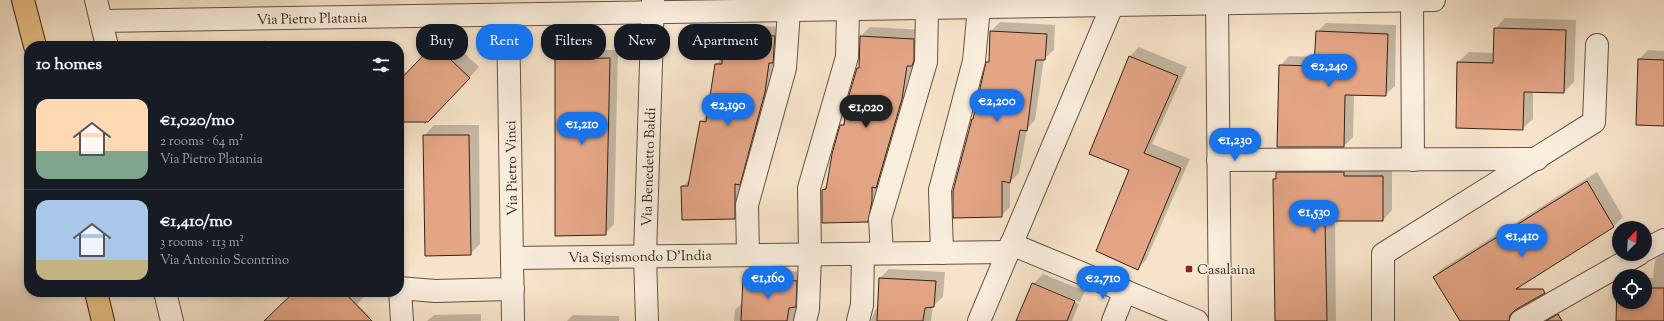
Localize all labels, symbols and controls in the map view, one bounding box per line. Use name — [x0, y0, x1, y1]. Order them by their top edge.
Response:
street label: Via Pietro Platania — [257, 9, 368, 31]
chip: Buy — [416, 24, 468, 60]
chip: Rent — [476, 24, 533, 60]
chip: Filters — [541, 24, 606, 60]
chip: New — [614, 24, 670, 60]
chip: Apartment — [678, 24, 772, 60]
text: 10 homes — [36, 53, 102, 77]
icon: filters — [370, 54, 392, 76]
pin: €2,240 — [1296, 54, 1362, 88]
text: €2,240 — [1311, 58, 1347, 76]
pin: €2,200 — [964, 89, 1030, 123]
pin: €2,190 — [695, 93, 761, 127]
text: €2,200 — [978, 93, 1016, 111]
pin: €1,020 — [833, 95, 899, 129]
text: €2,190 — [711, 97, 745, 115]
text: €1,020 — [849, 99, 883, 117]
street label: Via Benedetto Baldi — [638, 107, 662, 227]
text: €1,020/mo — [160, 109, 235, 133]
pin: €1,210 — [549, 112, 615, 146]
icon: home — [68, 115, 116, 163]
text: €1,210 — [566, 116, 598, 134]
street label: Via Pietro Vinci — [502, 120, 524, 216]
pin: €1,230 — [1202, 128, 1268, 162]
text: €1,230 — [1218, 132, 1252, 150]
text: 2 rooms · 64 m² — [160, 133, 243, 151]
text: Via Pietro Platania — [160, 151, 263, 169]
pin: €1,530 — [1281, 200, 1347, 234]
text: €1,530 — [1298, 204, 1330, 222]
text: €1,410/mo — [160, 210, 232, 234]
icon: home — [68, 216, 116, 264]
north arrow — [1612, 221, 1652, 261]
map controls — [1612, 221, 1652, 309]
pin: €1,410 — [1489, 224, 1555, 258]
text: €1,410 — [1505, 228, 1539, 246]
text: 3 rooms · 113 m² — [160, 234, 244, 252]
street label: Via Sigismondo D'India — [568, 247, 713, 269]
text: Via Antonio Scontrino — [160, 252, 289, 270]
place label: Casalaina — [1197, 261, 1256, 281]
marker: Casalaina — [1184, 264, 1194, 274]
pin: €1,160 — [735, 266, 801, 300]
pin: €2,710 — [1070, 266, 1136, 300]
button: locate — [1612, 269, 1652, 309]
text: €1,160 — [751, 270, 785, 288]
text: €2,710 — [1086, 270, 1120, 288]

